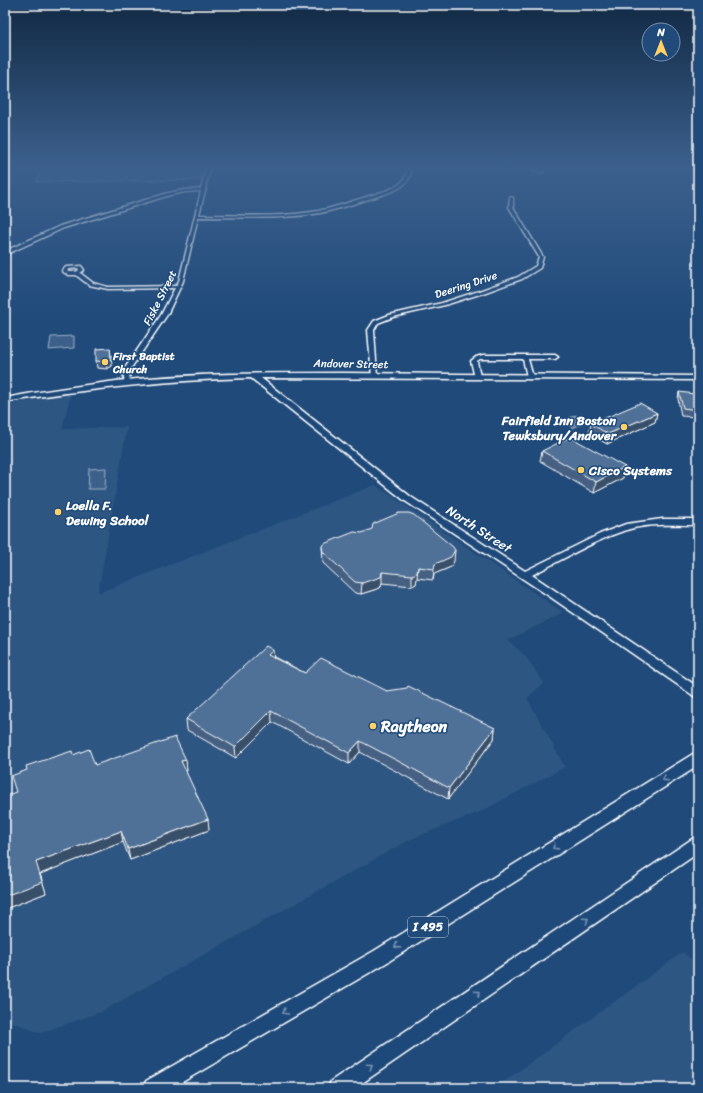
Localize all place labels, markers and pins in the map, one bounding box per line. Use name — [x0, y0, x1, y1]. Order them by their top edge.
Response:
place label: First Baptist Church — [112, 347, 175, 379]
marker: First Baptist Church — [100, 357, 110, 367]
place label: Fairfield Inn Boston Tewksbury/Andover — [501, 409, 618, 447]
marker: Fairfield Inn Boston Tewksbury/Andover — [619, 422, 629, 432]
place label: Cisco Systems — [588, 459, 673, 482]
marker: Cisco Systems — [576, 465, 586, 475]
place label: Loella F. Dewing School — [66, 494, 150, 532]
marker: Loella F. Dewing School — [53, 507, 63, 517]
place label: Raytheon — [380, 712, 448, 741]
marker: Raytheon — [368, 721, 378, 731]

